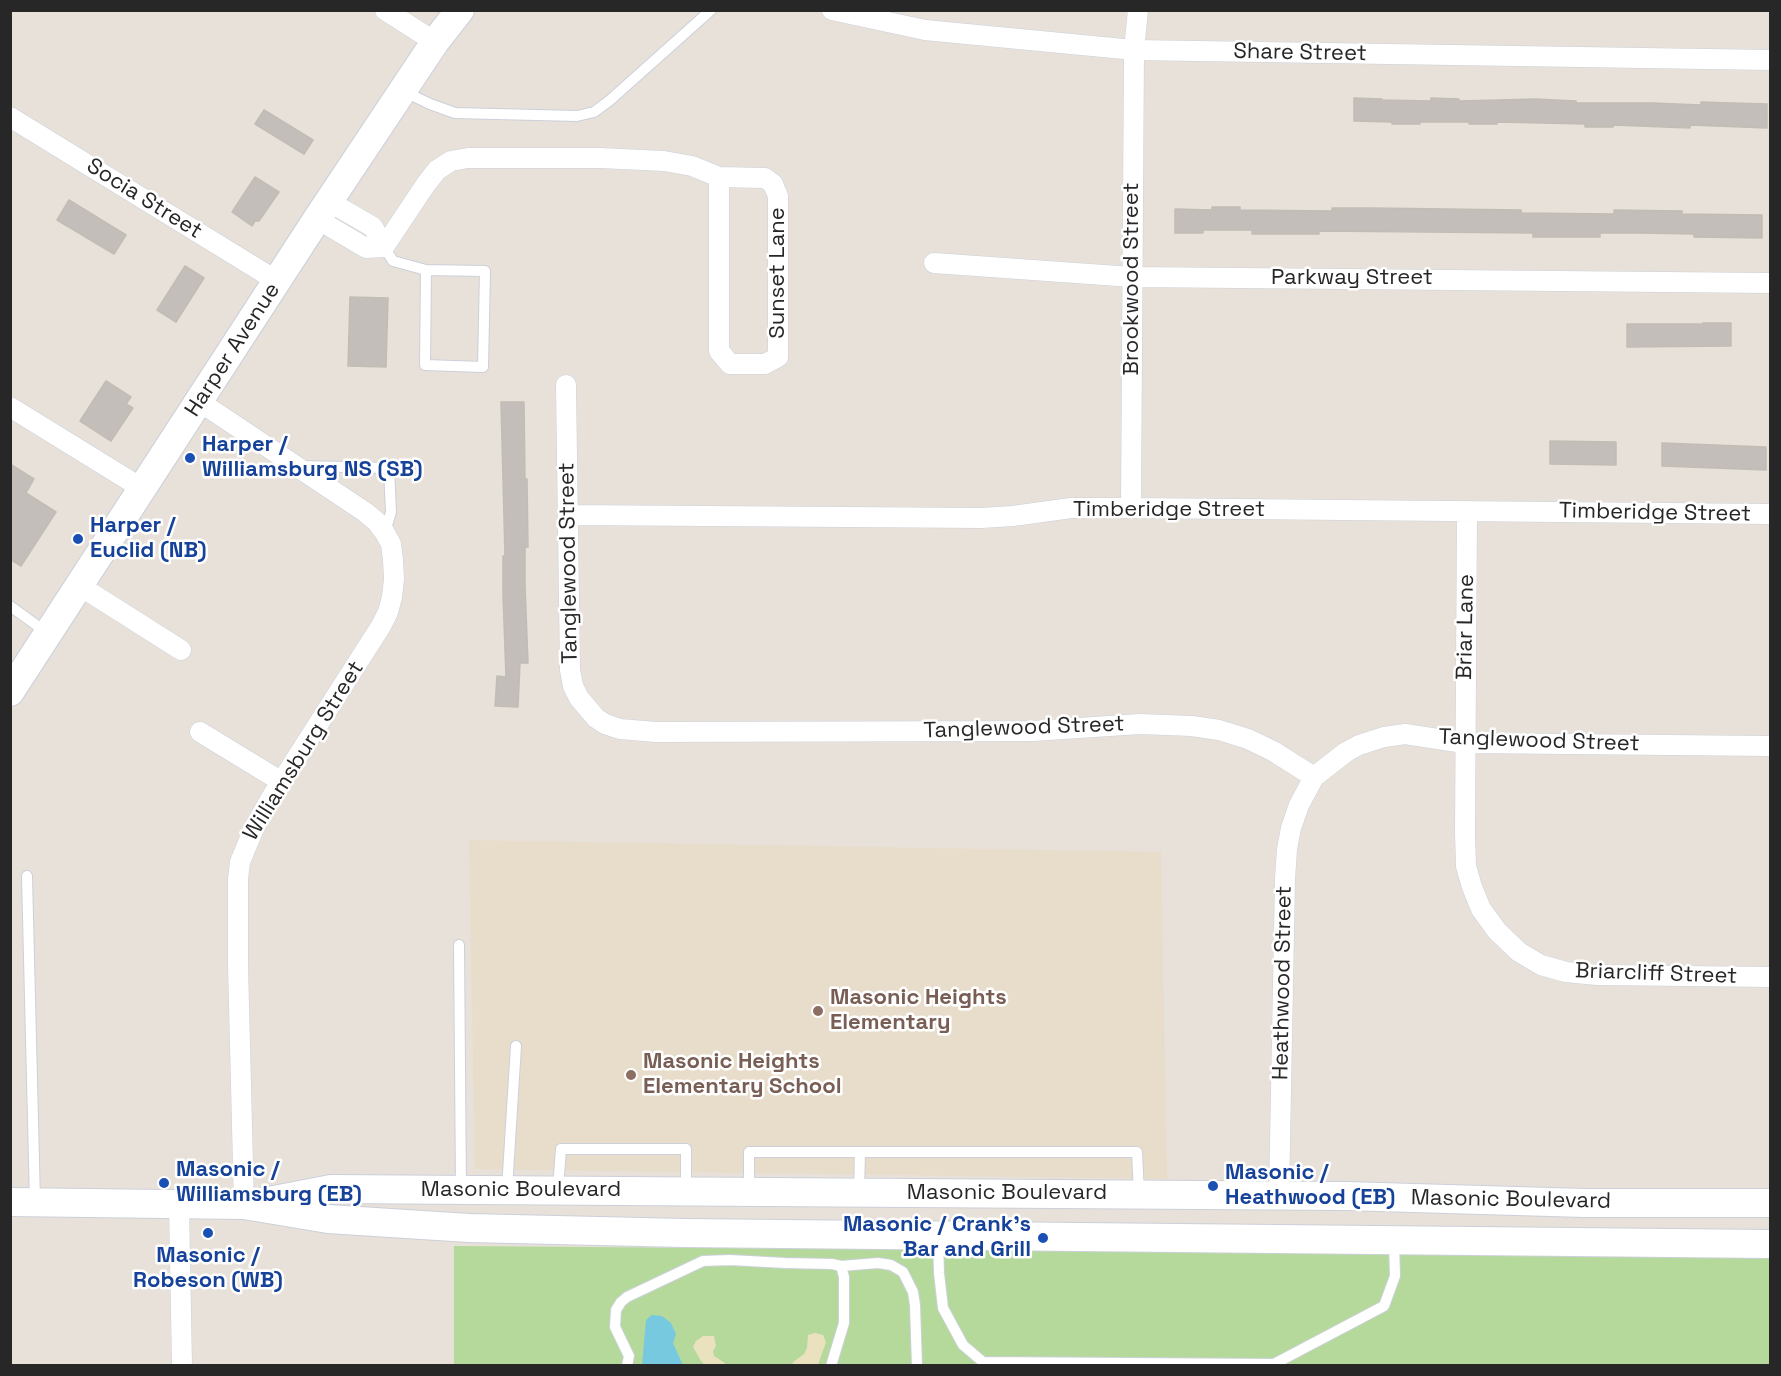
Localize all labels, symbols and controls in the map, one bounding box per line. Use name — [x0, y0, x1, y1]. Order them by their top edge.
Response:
street label: Share Street — [1233, 39, 1367, 67]
street label: Socia Street — [81, 153, 207, 245]
street label: Brookwood Street — [1119, 182, 1145, 376]
street label: Sunset Lane — [765, 207, 791, 339]
street label: Parkway Street — [1271, 265, 1433, 291]
street label: Harper Avenue — [180, 278, 286, 422]
place label: Harper / Williamsburg NS (SB) — [202, 432, 422, 484]
marker: Harper / Williamsburg NS (SB) — [183, 451, 197, 465]
street label: Tanglewood Street — [554, 462, 584, 664]
street label: Timberidge Street — [1073, 497, 1265, 523]
street label: Timberidge Street — [1559, 498, 1751, 528]
place label: Harper / Euclid (NB) — [90, 513, 207, 564]
marker: Harper / Euclid (NB) — [71, 532, 85, 546]
street label: Briar Lane — [1452, 574, 1480, 680]
street label: Williamsburg Street — [238, 656, 370, 846]
street label: Tanglewood Street — [923, 711, 1125, 745]
street label: Tanglewood Street — [1438, 724, 1640, 758]
street label: Heathwood Street — [1268, 886, 1298, 1080]
street label: Briarcliff Street — [1574, 958, 1738, 990]
place label: Masonic Heights Elementary — [830, 985, 1007, 1036]
marker: Masonic Heights Elementary — [811, 1004, 825, 1018]
place label: Masonic Heights Elementary School — [643, 1049, 842, 1100]
marker: Masonic Heights Elementary School — [624, 1068, 638, 1082]
place label: Masonic / Williamsburg (EB) — [176, 1157, 362, 1208]
place label: Masonic / Heathwood (EB) — [1225, 1160, 1395, 1212]
marker: Masonic / Williamsburg (EB) — [157, 1176, 171, 1190]
street label: Masonic Boulevard — [421, 1177, 621, 1203]
marker: Masonic / Heathwood (EB) — [1206, 1179, 1220, 1193]
street label: Masonic Boulevard — [907, 1180, 1107, 1206]
street label: Masonic Boulevard — [1411, 1185, 1611, 1215]
place label: Masonic / Crank's Bar and Grill — [843, 1212, 1031, 1264]
marker: Masonic / Robeson (WB) — [201, 1226, 215, 1240]
marker: Masonic / Crank's Bar and Grill — [1036, 1231, 1050, 1245]
place label: Masonic / Robeson (WB) — [133, 1243, 283, 1294]

